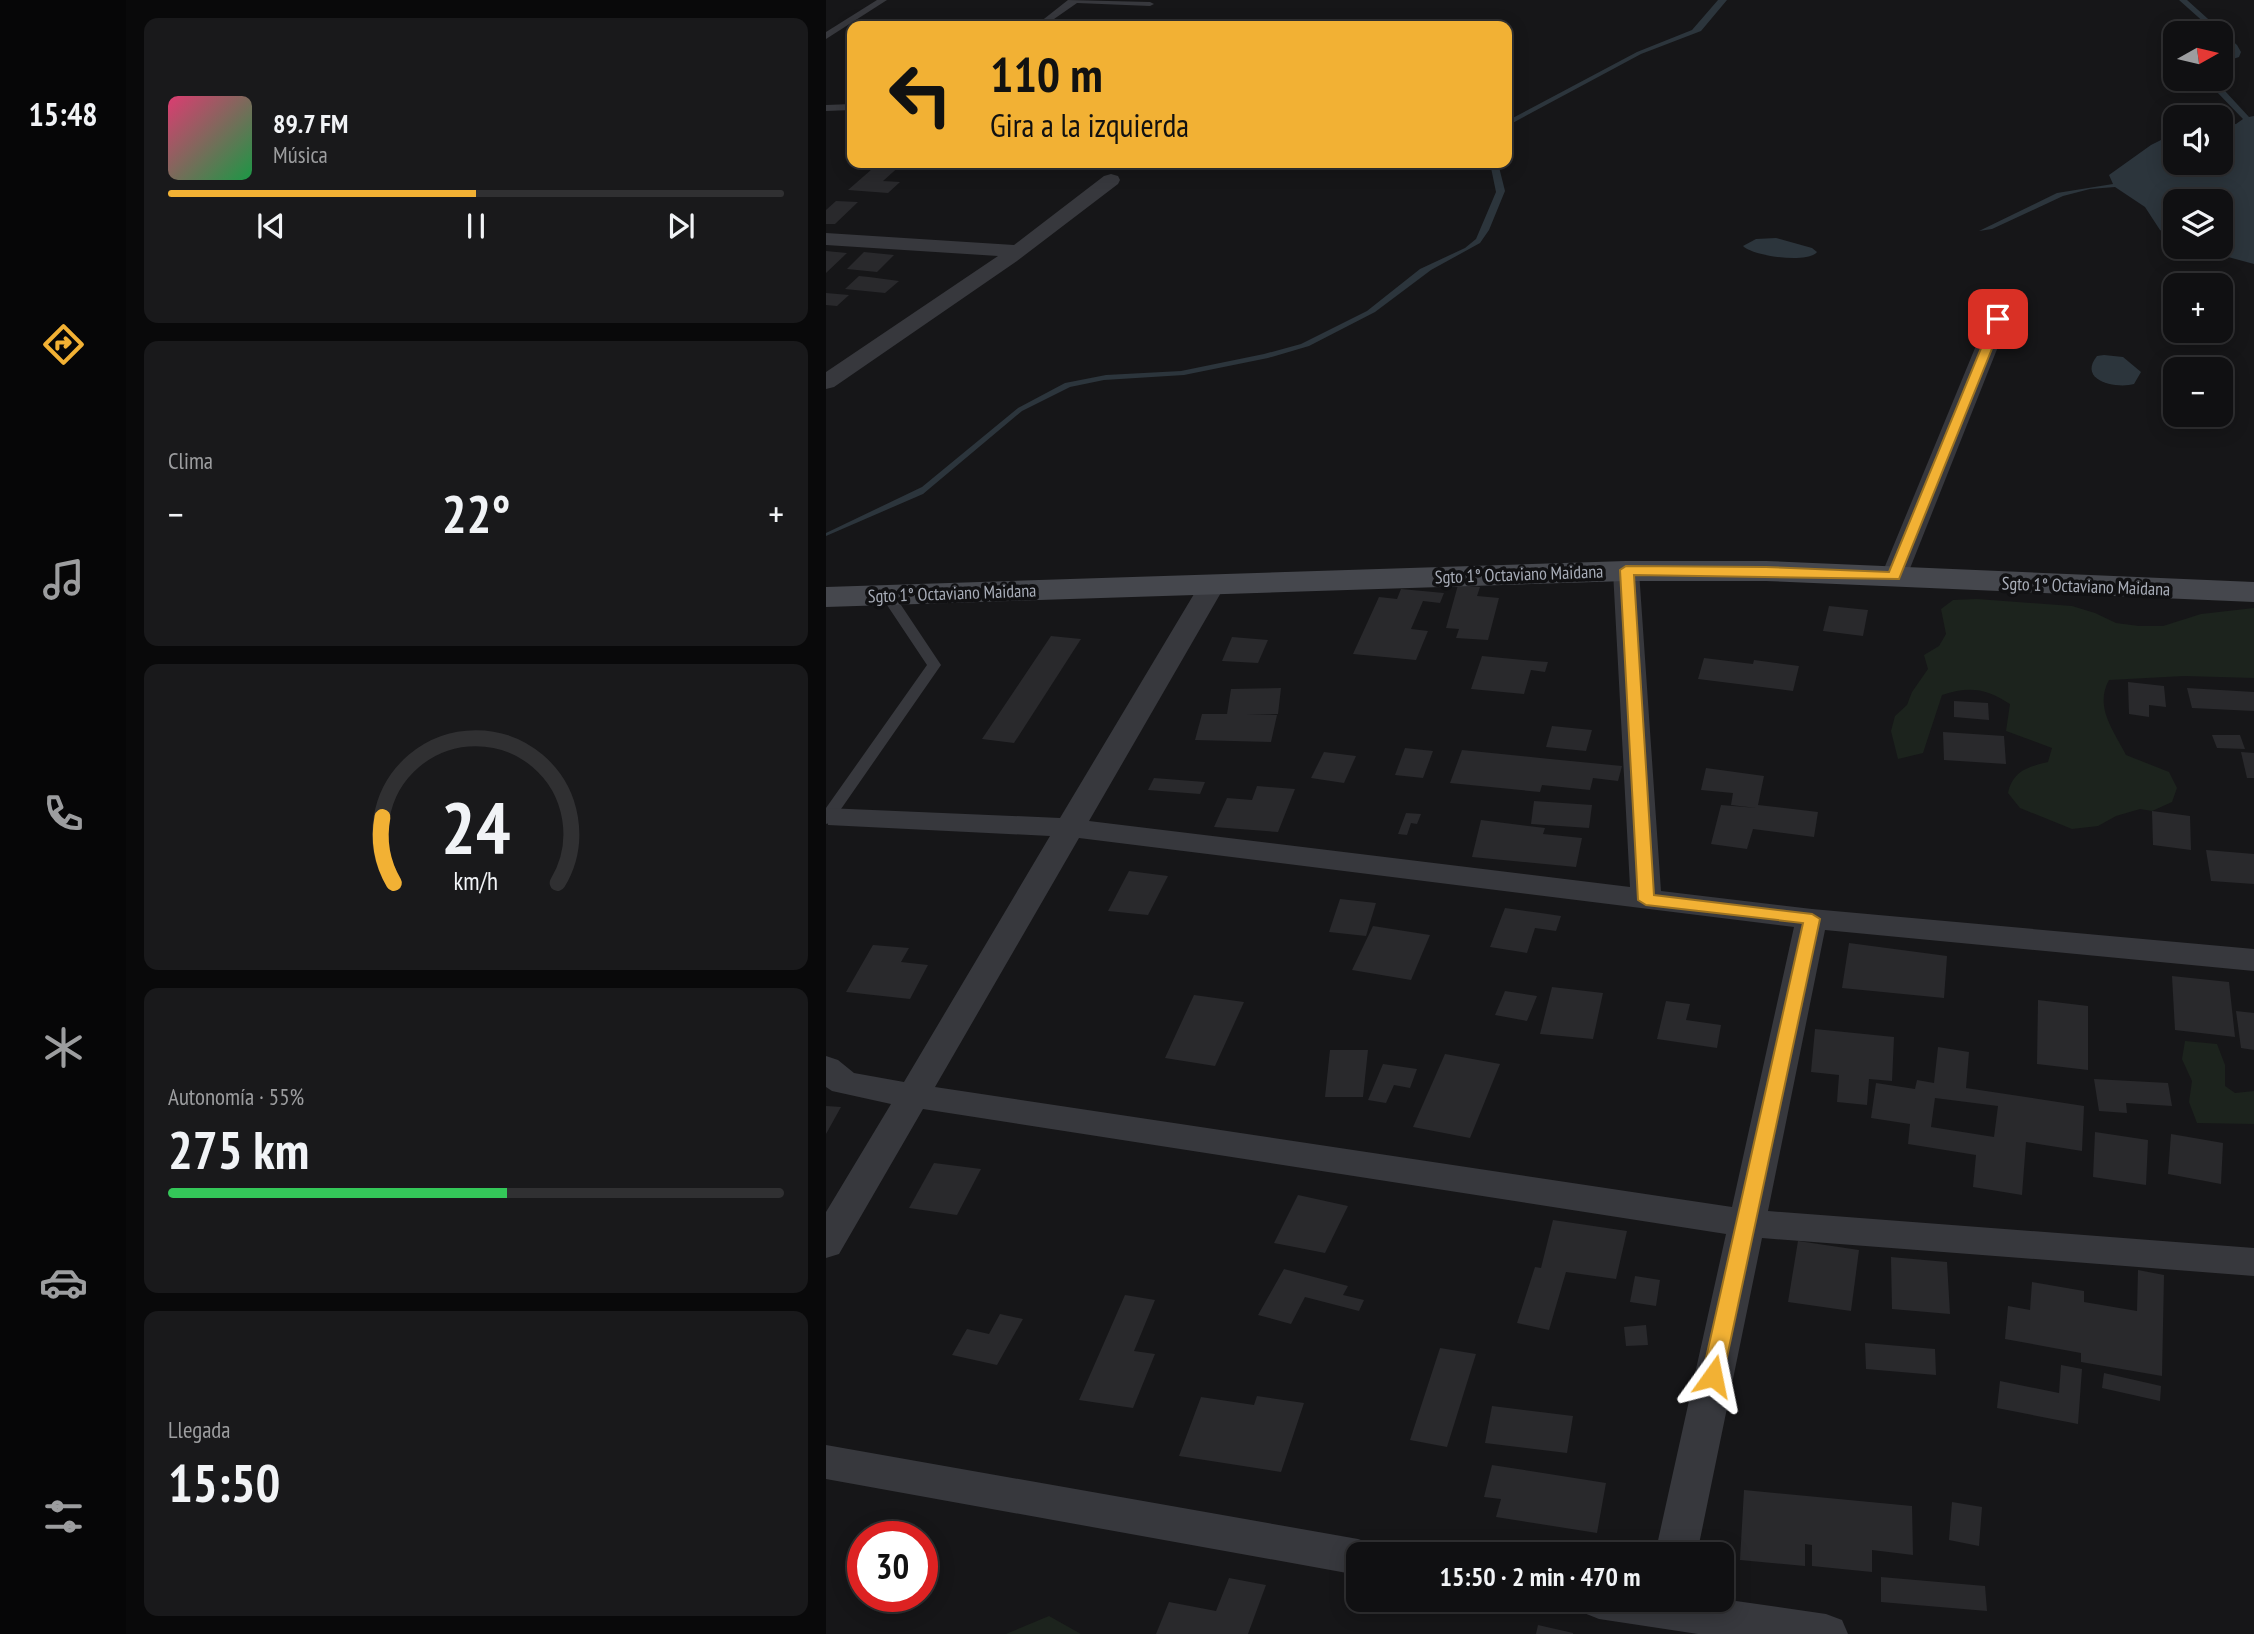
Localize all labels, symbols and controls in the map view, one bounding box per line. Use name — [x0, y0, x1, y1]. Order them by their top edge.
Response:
north arrow — [2163, 21, 2233, 91]
map controls — [2163, 21, 2233, 427]
text: 110 m — [990, 42, 1103, 106]
icon: left — [875, 49, 966, 140]
text: 15:48 — [28, 93, 98, 135]
text: Gira a la izquierda — [990, 104, 1189, 146]
button: sound — [2163, 105, 2233, 175]
text: 89.7 FM — [273, 107, 348, 140]
text: Música — [273, 140, 328, 169]
button: layers — [2163, 189, 2233, 259]
icon: previous — [252, 207, 290, 245]
icon: pause — [457, 207, 495, 245]
icon: next — [662, 207, 700, 245]
button: + — [2163, 273, 2233, 343]
pin — [1968, 289, 2028, 349]
icon: arrive — [1979, 300, 2017, 338]
icon: directions — [39, 320, 88, 369]
button: − — [2163, 357, 2233, 427]
text: Clima — [168, 446, 213, 475]
text: 22° — [442, 480, 510, 547]
text: − — [168, 489, 184, 538]
text: + — [768, 489, 784, 538]
icon: music — [39, 555, 88, 604]
street label: Sgto 1° Octaviano Maidana — [1434, 560, 1604, 588]
street label: Sgto 1° Octaviano Maidana — [2001, 572, 2171, 600]
street label: Sgto 1° Octaviano Maidana — [867, 579, 1037, 607]
text: 24 — [441, 779, 511, 873]
icon: phone — [39, 789, 88, 838]
text: km/h — [454, 865, 498, 897]
icon: climate — [39, 1023, 88, 1072]
text: Autonomía · 55% — [168, 1082, 304, 1111]
text: 275 km — [168, 1116, 309, 1183]
icon: car — [39, 1258, 88, 1307]
position arrow — [1676, 1339, 1750, 1413]
text: Llegada — [168, 1415, 231, 1444]
text: 15:50 — [168, 1449, 280, 1516]
icon: filters — [39, 1492, 88, 1541]
speed limit sign: 30 — [847, 1521, 938, 1612]
text: 15:50 · 2 min · 470 m — [1440, 1560, 1640, 1593]

